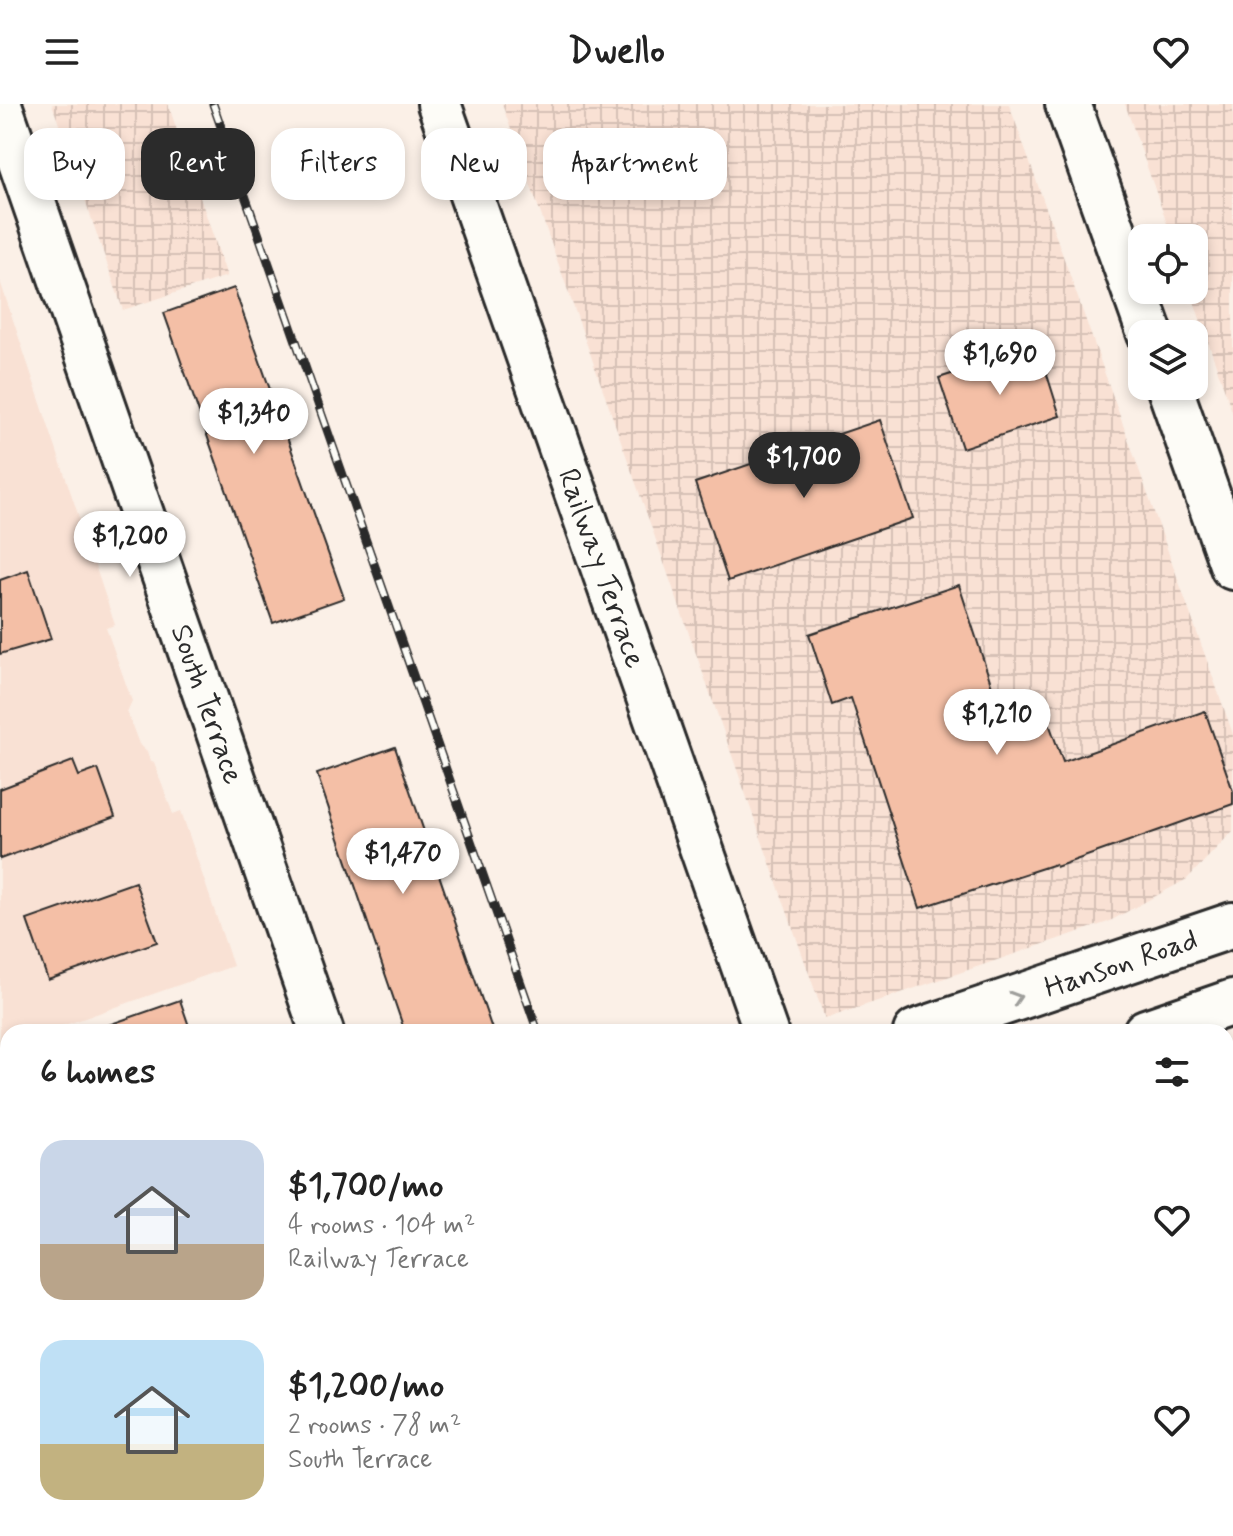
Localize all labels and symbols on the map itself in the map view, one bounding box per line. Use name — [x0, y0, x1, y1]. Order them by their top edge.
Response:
pin: $1,690 — [935, 329, 1065, 397]
pin: $1,340 — [189, 388, 319, 456]
pin: $1,700 — [739, 432, 869, 500]
street label: Railway Terrace — [548, 463, 654, 674]
pin: $1,200 — [65, 511, 195, 579]
street label: South Terrace — [161, 619, 252, 789]
pin: $1,210 — [932, 689, 1062, 757]
pin: $1,470 — [338, 828, 468, 896]
street label: Hanson Road — [1039, 920, 1203, 1008]
one-way arrow — [1009, 991, 1023, 1007]

